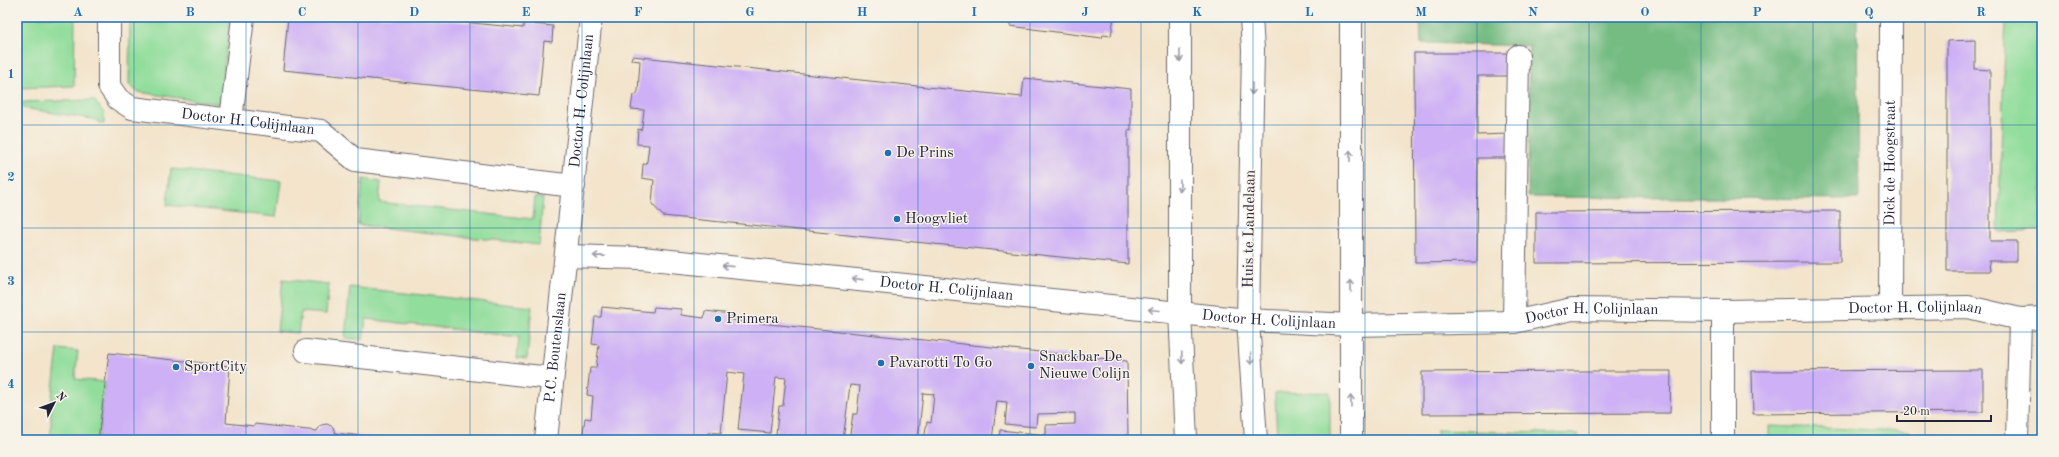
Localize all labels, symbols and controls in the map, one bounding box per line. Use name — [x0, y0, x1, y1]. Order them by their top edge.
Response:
text: A — [73, 6, 83, 19]
text: B — [185, 6, 195, 19]
text: C — [298, 6, 306, 19]
text: D — [409, 6, 419, 19]
text: E — [522, 6, 531, 19]
text: F — [634, 6, 643, 19]
text: G — [745, 6, 755, 19]
text: H — [857, 6, 868, 19]
text: I — [971, 6, 977, 19]
text: J — [1081, 6, 1089, 19]
text: K — [1192, 6, 1202, 19]
text: L — [1305, 6, 1314, 19]
text: M — [1415, 6, 1427, 19]
text: N — [1528, 6, 1538, 19]
text: O — [1640, 6, 1650, 19]
text: P — [1752, 6, 1762, 19]
text: Q — [1864, 6, 1874, 19]
text: R — [1976, 6, 1986, 19]
street label: Doctor H. Colijnlaan — [567, 33, 597, 169]
one-way arrow — [1176, 49, 1184, 62]
text: 1 — [7, 68, 15, 81]
one-way arrow — [1248, 82, 1256, 95]
street label: Dick de Hoogstraat — [1883, 100, 1898, 226]
street label: Doctor H. Colijnlaan — [180, 107, 315, 138]
place label: De Prins — [896, 146, 954, 161]
marker: De Prins — [883, 148, 893, 158]
one-way arrow — [1346, 150, 1354, 163]
street label: Huis te Landelaan — [1241, 170, 1259, 288]
text: 2 — [7, 171, 15, 184]
one-way arrow — [1176, 179, 1184, 192]
place label: Hoogvliet — [905, 212, 968, 227]
marker: Hoogvliet — [892, 214, 902, 224]
one-way arrow — [593, 252, 606, 260]
one-way arrow — [722, 262, 735, 270]
text: 3 — [7, 275, 15, 288]
one-way arrow — [852, 275, 865, 283]
street label: Doctor H. Colijnlaan — [879, 275, 1014, 303]
one-way arrow — [1347, 280, 1355, 293]
street label: P.C. Boutenslaan — [543, 291, 569, 404]
street label: Doctor H. Colijnlaan — [1848, 299, 1984, 318]
street label: Doctor H. Colijnlaan — [1523, 302, 1659, 327]
one-way arrow — [1148, 306, 1161, 313]
street label: Doctor H. Colijnlaan — [1201, 308, 1336, 332]
place label: Primera — [726, 312, 779, 327]
marker: Primera — [713, 314, 723, 324]
place label: Snackbar De Nieuwe Colijn — [1039, 350, 1130, 382]
one-way arrow — [1179, 351, 1186, 364]
one-way arrow — [1248, 352, 1255, 365]
place label: Pavarotti To Go — [889, 356, 992, 371]
marker: Pavarotti To Go — [876, 358, 886, 368]
place label: SportCity — [184, 360, 247, 375]
marker: Snackbar De Nieuwe Colijn — [1026, 361, 1036, 371]
marker: SportCity — [171, 362, 181, 372]
text: 4 — [7, 378, 15, 391]
north arrow — [34, 383, 74, 423]
text: N — [53, 391, 68, 405]
one-way arrow — [1347, 395, 1355, 408]
scale bar — [1897, 397, 1991, 423]
text: 20 m — [1903, 406, 1930, 418]

